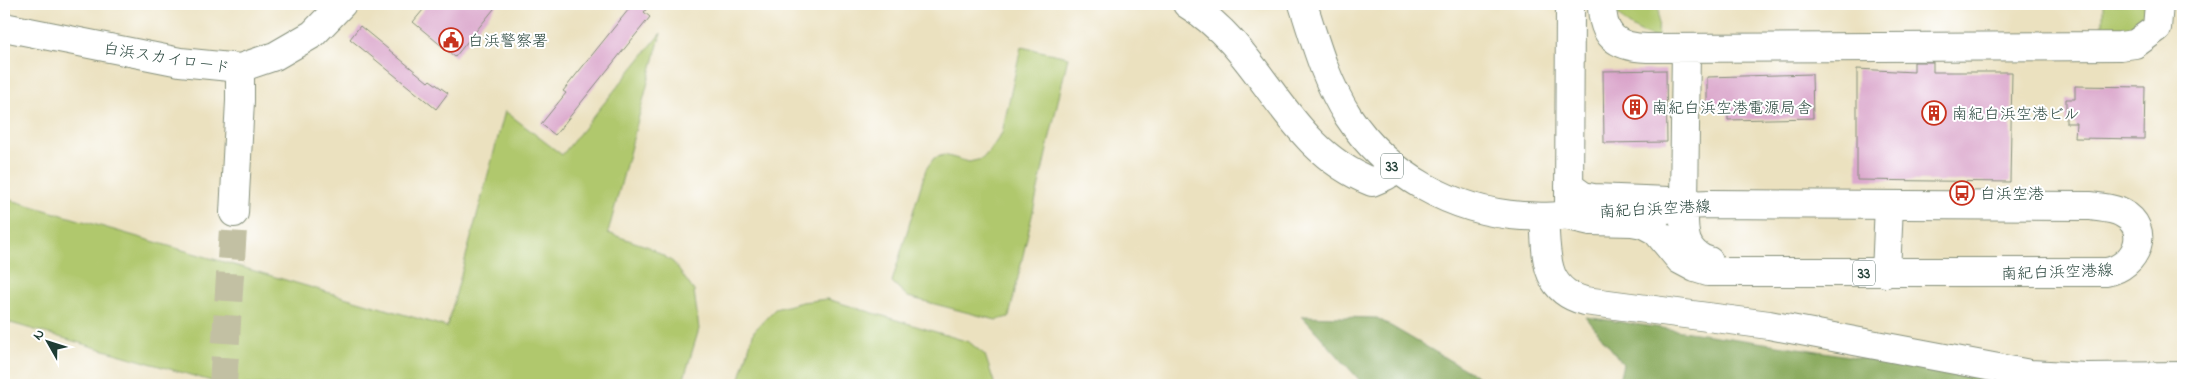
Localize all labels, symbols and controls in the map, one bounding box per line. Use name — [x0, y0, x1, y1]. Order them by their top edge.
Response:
public building icon: 白浜警察署 — [438, 27, 464, 53]
place label: 白浜警察署 — [468, 30, 548, 54]
street label: 白浜スカイロード — [102, 37, 232, 81]
building icon: 南紀白浜空港電源局舎 — [1622, 94, 1648, 120]
place label: 南紀白浜空港電源局舎 — [1652, 97, 1812, 121]
building icon: 南紀白浜空港ビル — [1921, 100, 1947, 126]
place label: 南紀白浜空港ビル — [1952, 103, 2080, 127]
road number: 33 — [1381, 154, 1403, 178]
bus stop icon: 白浜空港 — [1949, 180, 1975, 206]
place label: 白浜空港 — [1980, 183, 2044, 207]
street label: 南紀白浜空港線 — [1599, 195, 1712, 225]
street label: 南紀白浜空港線 — [2001, 259, 2113, 287]
road number: 33 — [1853, 260, 1875, 286]
north arrow — [22, 316, 72, 366]
text: N — [28, 324, 50, 345]

